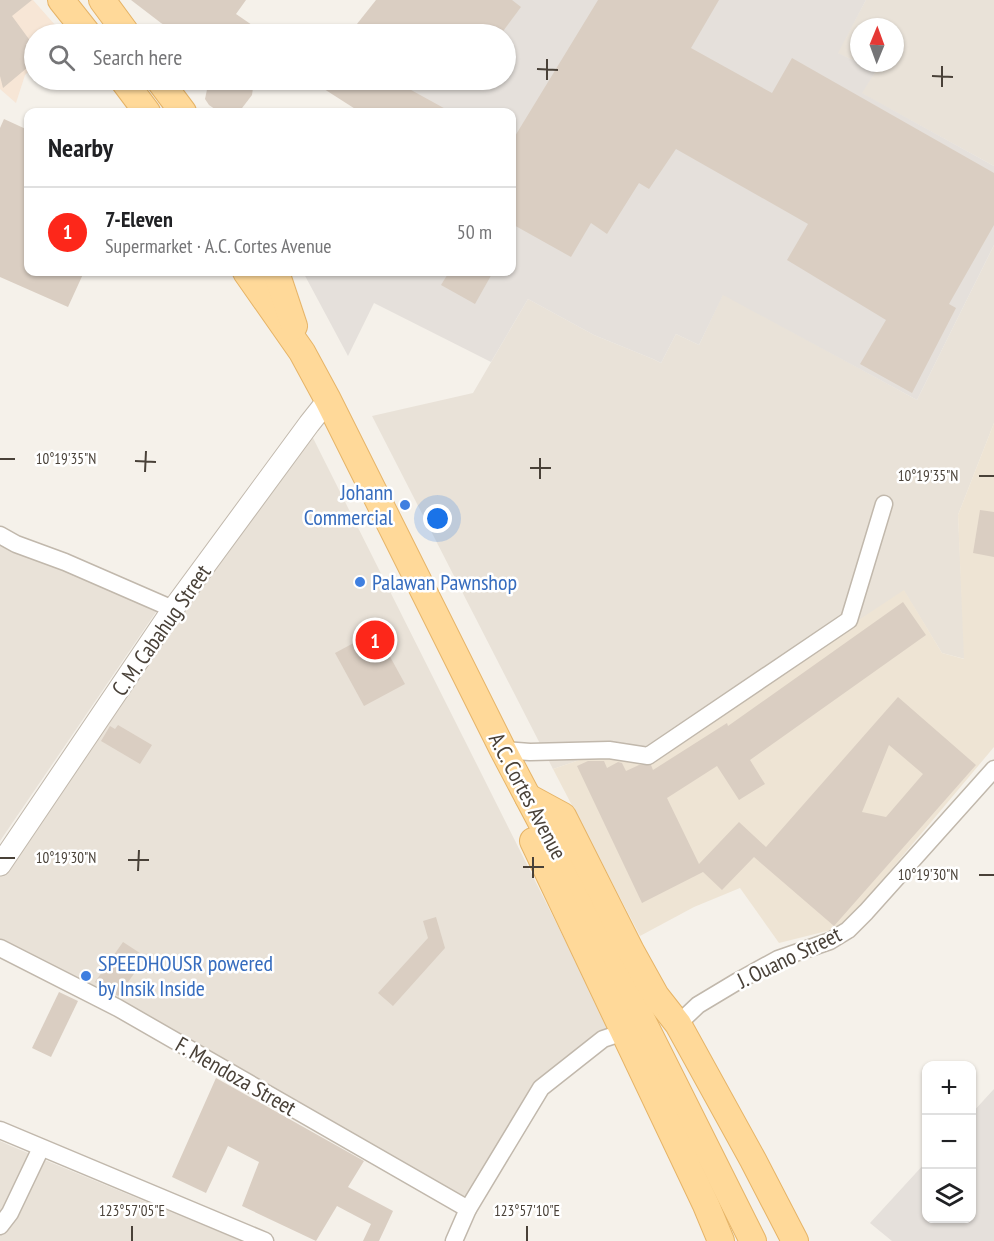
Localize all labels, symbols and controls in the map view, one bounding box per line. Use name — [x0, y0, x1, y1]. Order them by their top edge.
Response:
north arrow — [850, 18, 904, 72]
search box — [24, 24, 516, 90]
icon: search — [45, 41, 78, 74]
text: Search here — [93, 43, 182, 71]
text: Nearby — [48, 131, 113, 164]
text: 7-Eleven — [105, 205, 173, 233]
text: 1 — [63, 219, 72, 245]
text: 50 m — [457, 219, 492, 245]
text: Supermarket · A.C. Cortes Avenue — [105, 233, 332, 259]
text: 10°19'35"N — [36, 449, 96, 468]
text: 10°19'35"N — [898, 466, 958, 485]
place label: Johann Commercial — [304, 478, 394, 531]
marker: Johann Commercial — [398, 498, 412, 512]
your location — [423, 504, 452, 533]
street label: C. M. Cabahug Street — [105, 559, 217, 701]
place label: Palawan Pawnshop — [372, 568, 517, 596]
marker: Palawan Pawnshop — [353, 575, 367, 589]
pin: 1 — [356, 618, 394, 662]
street label: A.C. Cortes Avenue — [483, 728, 573, 864]
text: 10°19'30"N — [36, 848, 96, 867]
text: 10°19'30"N — [898, 865, 958, 884]
street label: J. Ouano Street — [732, 920, 846, 995]
place label: SPEEDHOUSR powered by Insik Inside — [98, 949, 273, 1002]
marker: SPEEDHOUSR powered by Insik Inside — [79, 969, 93, 983]
street label: F. Mendoza Street — [171, 1030, 301, 1122]
map controls — [922, 1061, 976, 1223]
button: + — [922, 1061, 976, 1115]
button: − — [922, 1115, 976, 1169]
button: layers — [922, 1169, 976, 1223]
text: 123°57'05"E — [99, 1201, 165, 1220]
text: 123°57'10"E — [494, 1201, 560, 1220]

